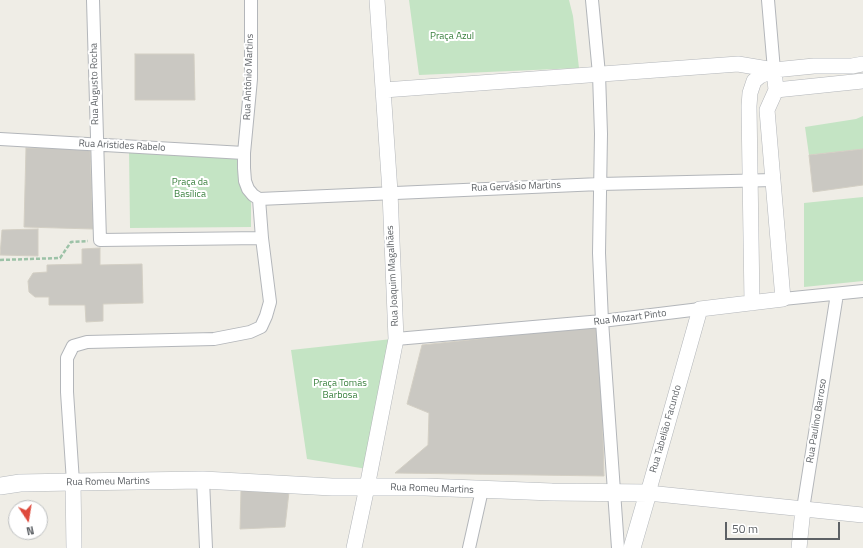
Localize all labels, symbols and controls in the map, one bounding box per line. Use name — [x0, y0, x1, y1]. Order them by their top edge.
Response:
park label: Praça Azul — [430, 31, 474, 43]
street label: Rua Antônio Martins — [241, 34, 257, 120]
street label: Rua Augusto Rocha — [88, 43, 102, 125]
street label: Rua Aristides Rabelo — [78, 138, 166, 154]
park label: Praça da Basílica — [172, 177, 208, 200]
street label: Rua Gervásio Martins — [471, 179, 561, 195]
street label: Rua Joaquim Magalhães — [384, 225, 402, 327]
street label: Rua Mozart Pinto — [593, 308, 667, 328]
park label: Praça Tomás Barbosa — [313, 378, 367, 402]
street label: Rua Paulino Barroso — [804, 378, 830, 464]
street label: Rua Tabelião Facundo — [648, 384, 684, 474]
street label: Rua Romeu Martins — [66, 475, 150, 489]
street label: Rua Romeu Martins — [390, 482, 474, 496]
north arrow — [8, 500, 48, 540]
scale bar — [727, 514, 842, 540]
text: 50 m — [732, 519, 758, 538]
text: N — [25, 522, 36, 539]

